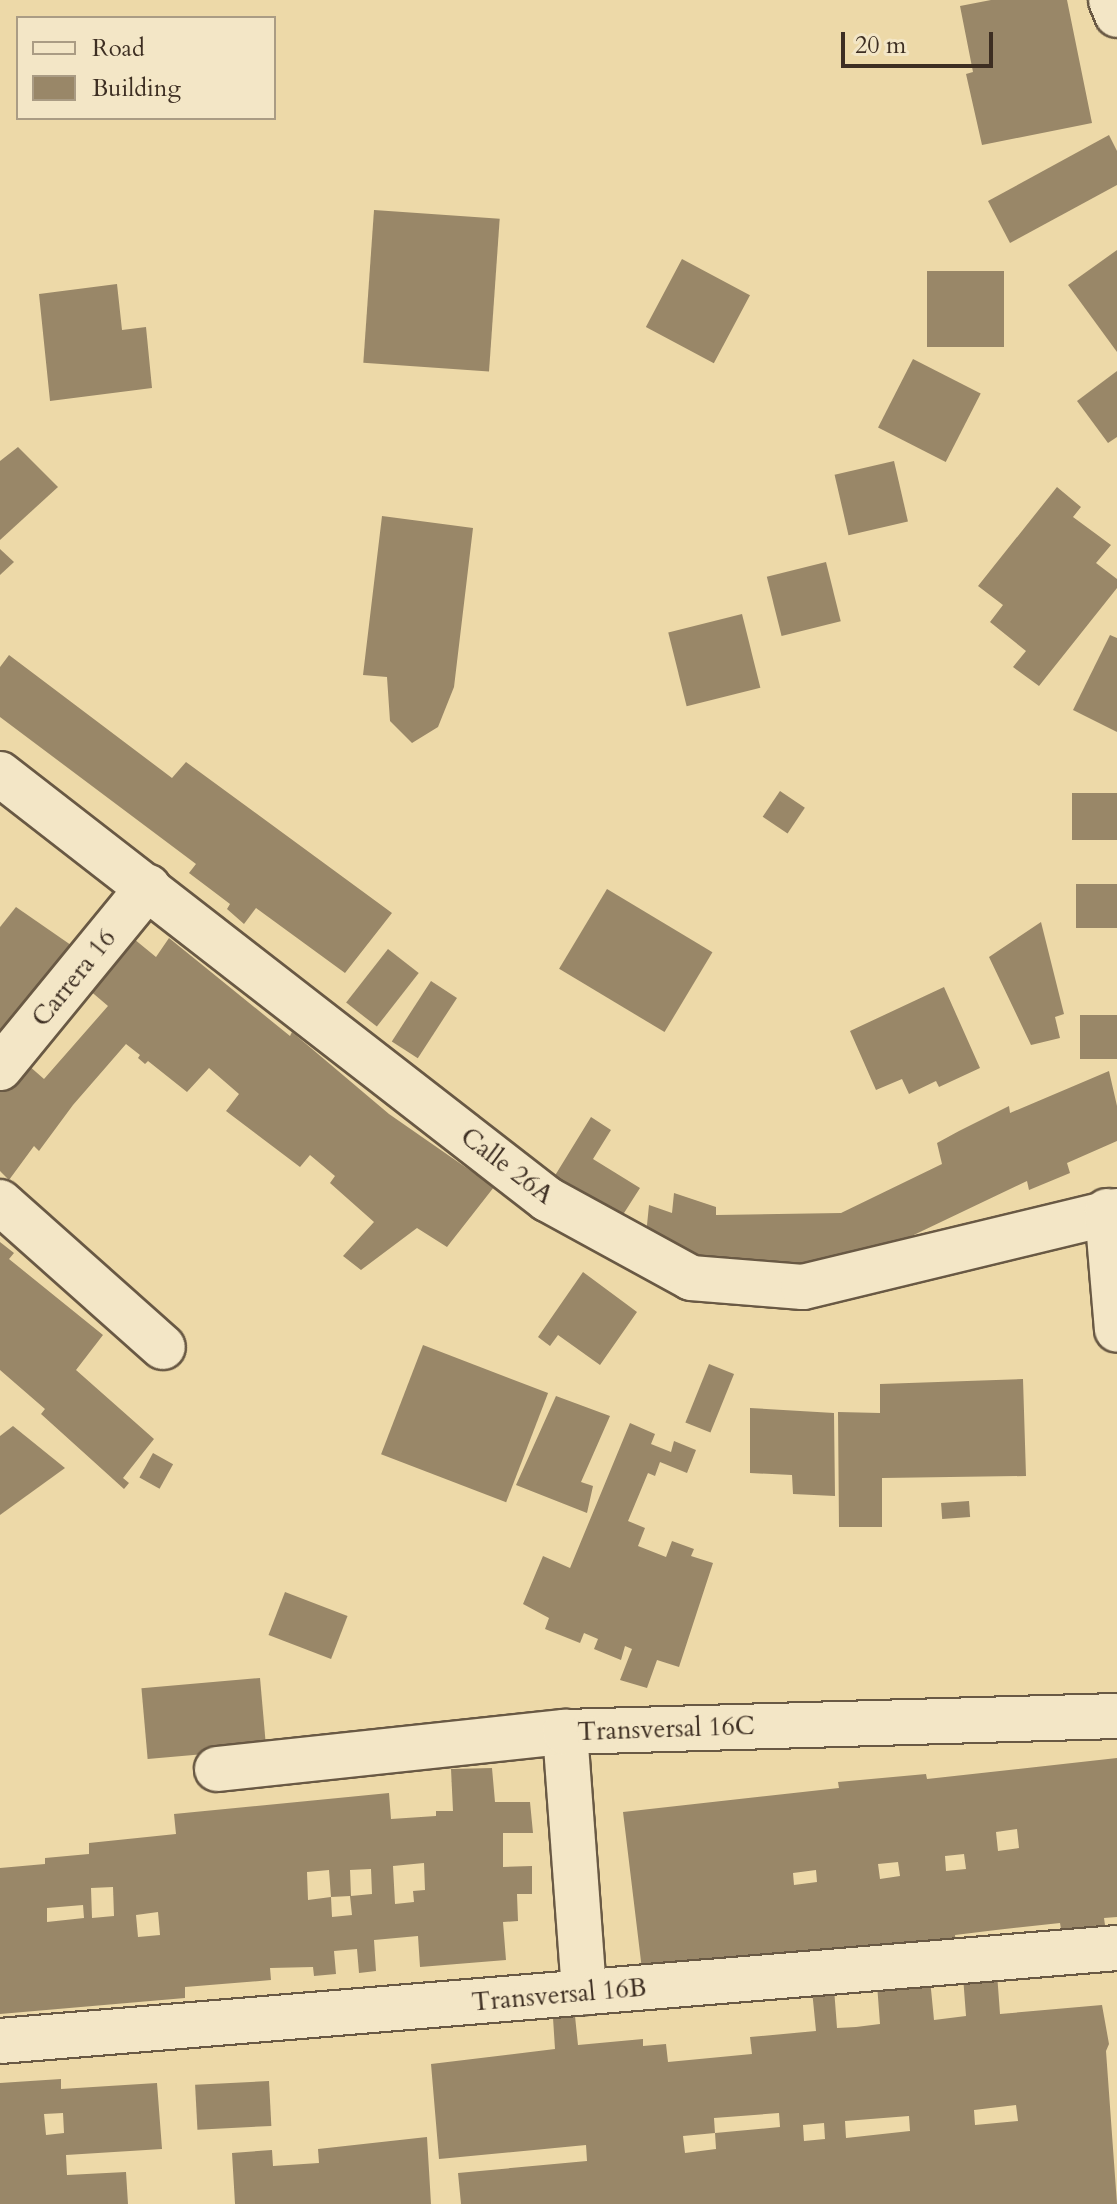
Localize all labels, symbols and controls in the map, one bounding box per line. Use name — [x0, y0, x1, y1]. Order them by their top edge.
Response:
legend — [16, 16, 276, 120]
scale bar — [845, 16, 997, 66]
text: 20 m — [855, 29, 906, 62]
text: Road — [92, 32, 145, 65]
text: Building — [92, 72, 181, 105]
street label: Carrera 16 — [25, 923, 123, 1033]
street label: Calle 26A — [454, 1121, 560, 1211]
street label: Transversal 16C — [577, 1710, 755, 1748]
street label: Transversal 16B — [470, 1972, 648, 2018]

